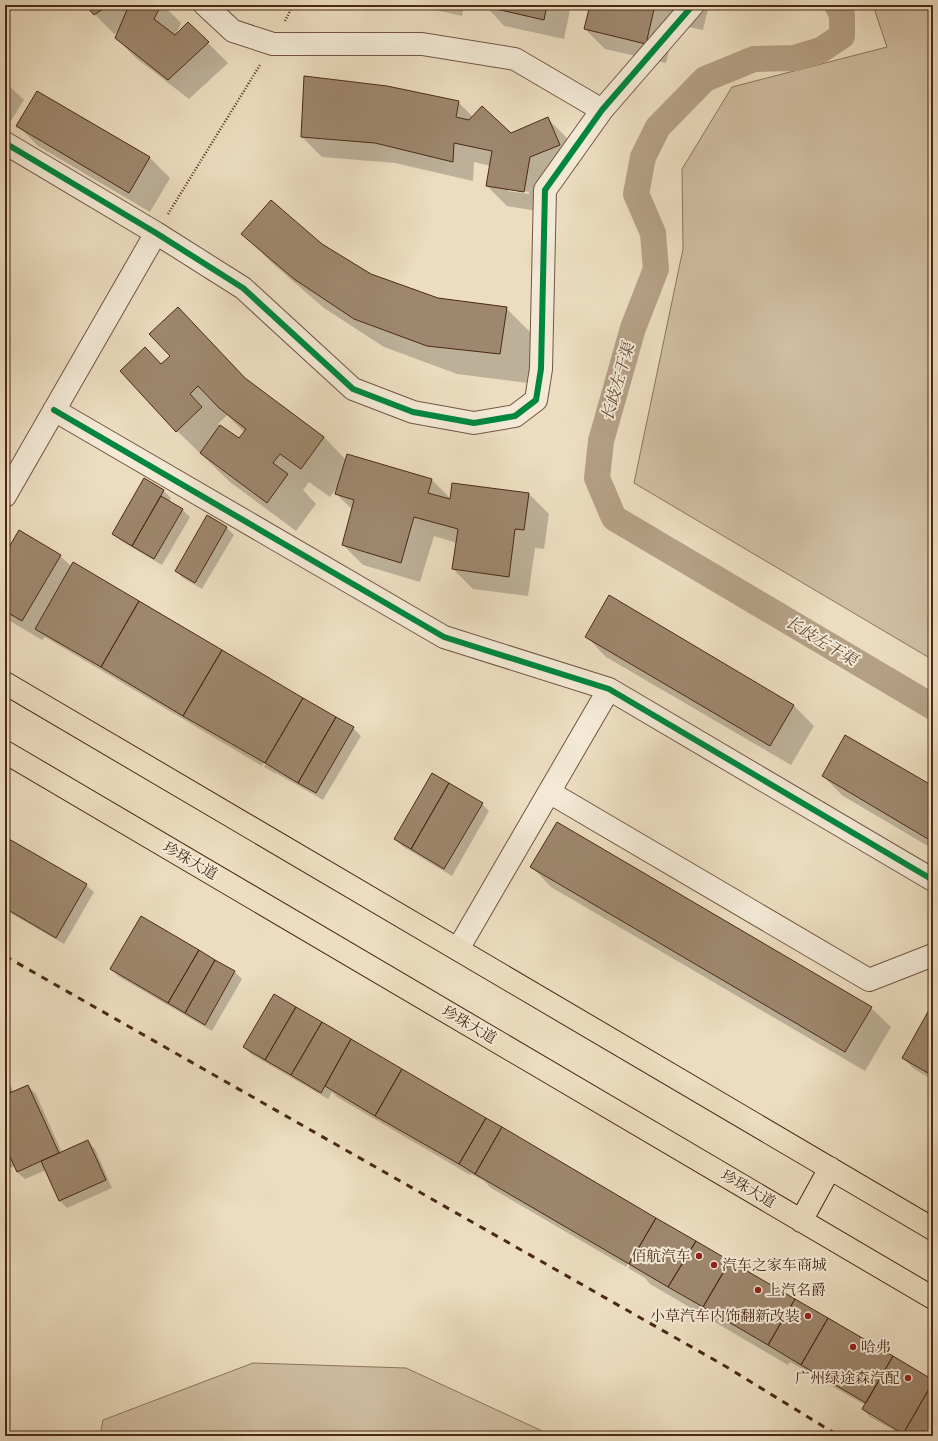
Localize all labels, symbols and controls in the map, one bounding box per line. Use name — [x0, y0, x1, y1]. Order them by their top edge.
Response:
water label: 长歧左干渠 — [597, 339, 639, 423]
water label: 长歧左干渠 — [782, 612, 862, 671]
street label: 珍珠大道 — [159, 838, 221, 884]
street label: 珍珠大道 — [438, 1002, 500, 1048]
street label: 珍珠大道 — [717, 1166, 779, 1212]
place label: 佰航汽车 — [631, 1247, 691, 1266]
marker: 佰航汽车 — [694, 1251, 704, 1261]
place label: 汽车之家车商城 — [722, 1256, 827, 1275]
marker: 汽车之家车商城 — [709, 1260, 719, 1270]
place label: 上汽名爵 — [766, 1281, 826, 1300]
marker: 上汽名爵 — [753, 1285, 763, 1295]
place label: 小草汽车内饰翻新改装 — [650, 1307, 800, 1326]
marker: 小草汽车内饰翻新改装 — [803, 1311, 813, 1321]
place label: 哈弗 — [861, 1338, 891, 1357]
marker: 哈弗 — [848, 1342, 858, 1352]
place label: 广州绿途森汽配 — [795, 1369, 900, 1388]
marker: 广州绿途森汽配 — [903, 1373, 913, 1383]

